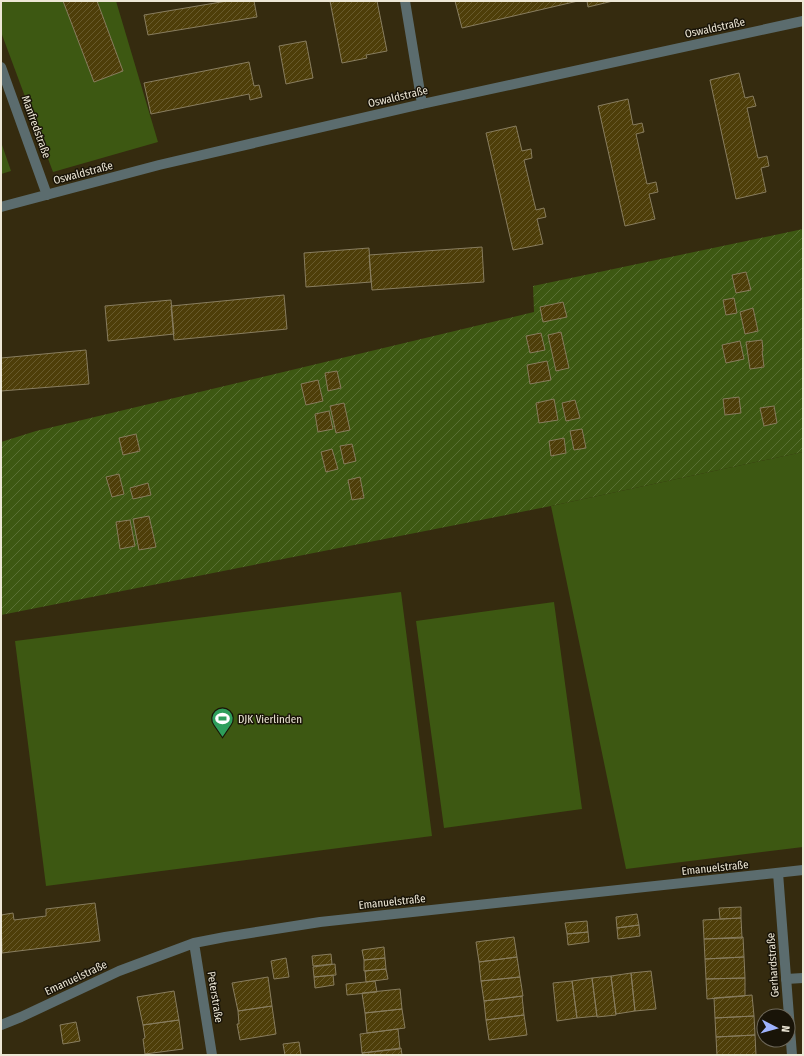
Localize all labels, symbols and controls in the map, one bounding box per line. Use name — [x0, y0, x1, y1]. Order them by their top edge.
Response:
street label: Oswaldstraße — [684, 15, 746, 41]
street label: Oswaldstraße — [367, 84, 429, 110]
street label: Manfredstraße — [19, 94, 53, 160]
street label: Oswaldstraße — [52, 159, 114, 187]
sports icon: DJK Vierlinden — [210, 706, 236, 739]
place label: DJK Vierlinden — [238, 713, 302, 726]
street label: Emanuelstraße — [681, 858, 749, 878]
street label: Emanuelstraße — [358, 892, 426, 912]
street label: Gerhardstraße — [764, 932, 782, 998]
street label: Emanuelstraße — [43, 958, 109, 998]
street label: Peterstraße — [205, 970, 225, 1024]
north arrow — [756, 1008, 796, 1048]
text: N — [779, 1025, 792, 1033]

